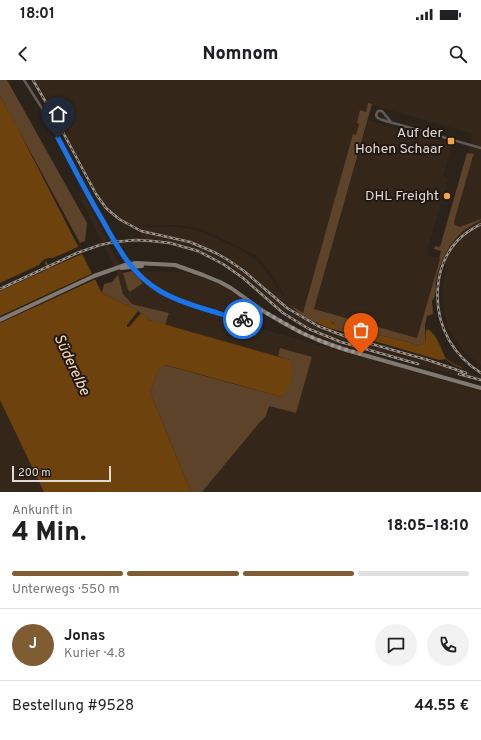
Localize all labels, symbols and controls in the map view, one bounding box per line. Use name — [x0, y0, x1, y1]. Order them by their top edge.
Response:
text: 18:01 — [20, 5, 55, 24]
icon: back — [12, 43, 34, 65]
text: Nomnom — [203, 43, 278, 66]
icon: search — [447, 43, 469, 65]
pin — [41, 97, 75, 138]
icon: home — [47, 103, 69, 125]
place label: Auf der Hohen Schaar — [355, 125, 444, 158]
marker: Auf der Hohen Schaar — [446, 136, 456, 146]
place label: DHL Freight — [365, 188, 439, 205]
marker: DHL Freight — [442, 191, 452, 201]
courier — [223, 299, 263, 339]
icon: bike — [232, 308, 254, 330]
pin — [344, 313, 378, 354]
icon: bag — [350, 319, 372, 341]
water label: Süderelbe — [49, 331, 94, 399]
scale bar — [12, 464, 111, 483]
text: 200 m — [18, 466, 51, 480]
text: Ankunft in — [12, 503, 73, 519]
text: 4 Min. — [12, 517, 87, 550]
text: 18:05–18:10 — [388, 517, 469, 536]
text: Unterwegs · 550 m — [12, 582, 120, 598]
button: chat — [375, 624, 417, 666]
button: phone — [427, 624, 469, 666]
text: Jonas — [64, 627, 105, 646]
text: J — [29, 635, 37, 654]
text: Kurier · 4.8 — [64, 646, 125, 662]
text: Bestellung #9528 — [12, 697, 134, 716]
text: 44.55 € — [415, 697, 469, 716]

